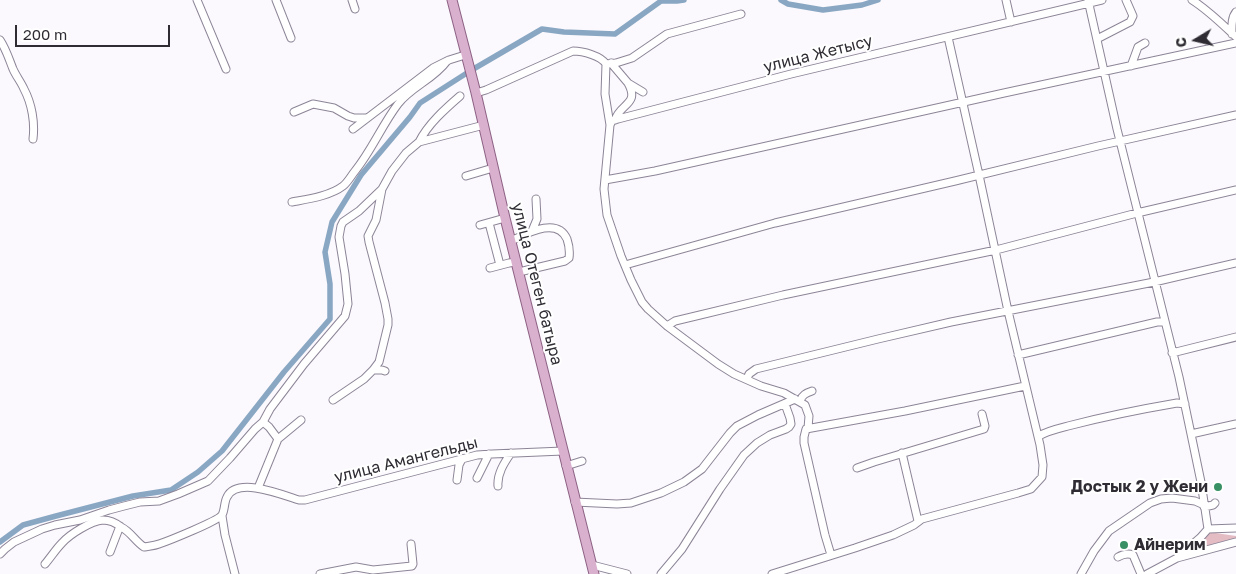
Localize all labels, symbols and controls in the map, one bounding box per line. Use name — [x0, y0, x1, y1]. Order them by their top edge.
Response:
scale bar — [18, 15, 172, 47]
north arrow — [1171, 15, 1221, 65]
text: 200 m — [23, 25, 67, 43]
street label: улица Жетысу — [761, 31, 875, 77]
text: С — [1172, 36, 1190, 49]
street label: улица Отеген батыра — [508, 201, 566, 367]
street label: улица Амангельды — [332, 433, 480, 487]
place label: Достык 2 у Жени — [1071, 477, 1208, 497]
marker: Достык 2 у Жени — [1212, 481, 1224, 493]
place label: Айнерим — [1134, 535, 1205, 555]
marker: Айнерим — [1118, 539, 1130, 551]

